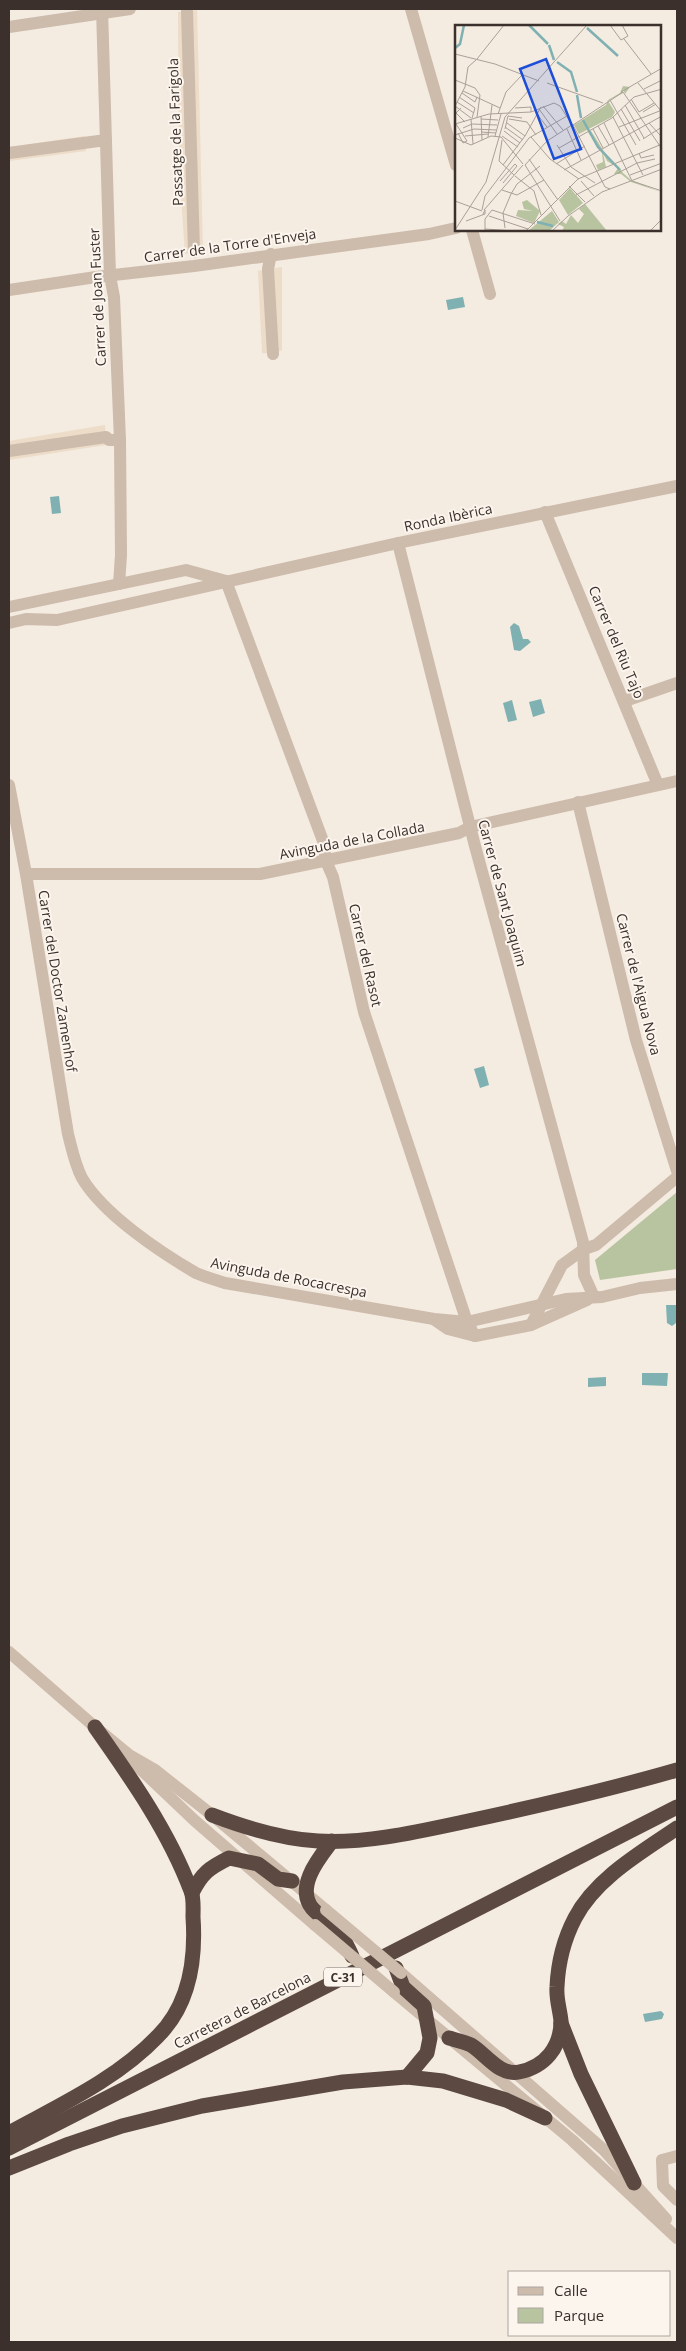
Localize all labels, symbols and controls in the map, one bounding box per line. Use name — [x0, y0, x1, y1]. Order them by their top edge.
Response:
inset map — [455, 25, 661, 231]
street label: Passatge de la Farigola — [163, 58, 187, 206]
street label: Carrer de la Torre d'Enveja — [143, 224, 317, 266]
street label: Carrer de Joan Fuster — [84, 227, 110, 367]
street label: Ronda Ibèrica — [402, 498, 494, 536]
street label: Carrer del Riu Tajo — [585, 583, 649, 701]
street label: Avinguda de la Collada — [278, 817, 426, 863]
street label: Carrer de Sant Joaquim — [474, 817, 532, 969]
street label: Carrer del Doctor Zamenhof — [34, 889, 82, 1075]
street label: Carrer del Rasot — [345, 902, 387, 1008]
street label: Carrer de l'Aigua Nova — [612, 911, 666, 1057]
street label: Avinguda de Rocacrespa — [209, 1252, 369, 1302]
street label: Carretera de Barcelona — [170, 1967, 314, 2053]
road number: C-31 — [324, 1968, 362, 1986]
legend — [508, 2271, 671, 2336]
text: Calle — [554, 2280, 588, 2300]
text: Parque — [554, 2305, 604, 2325]

